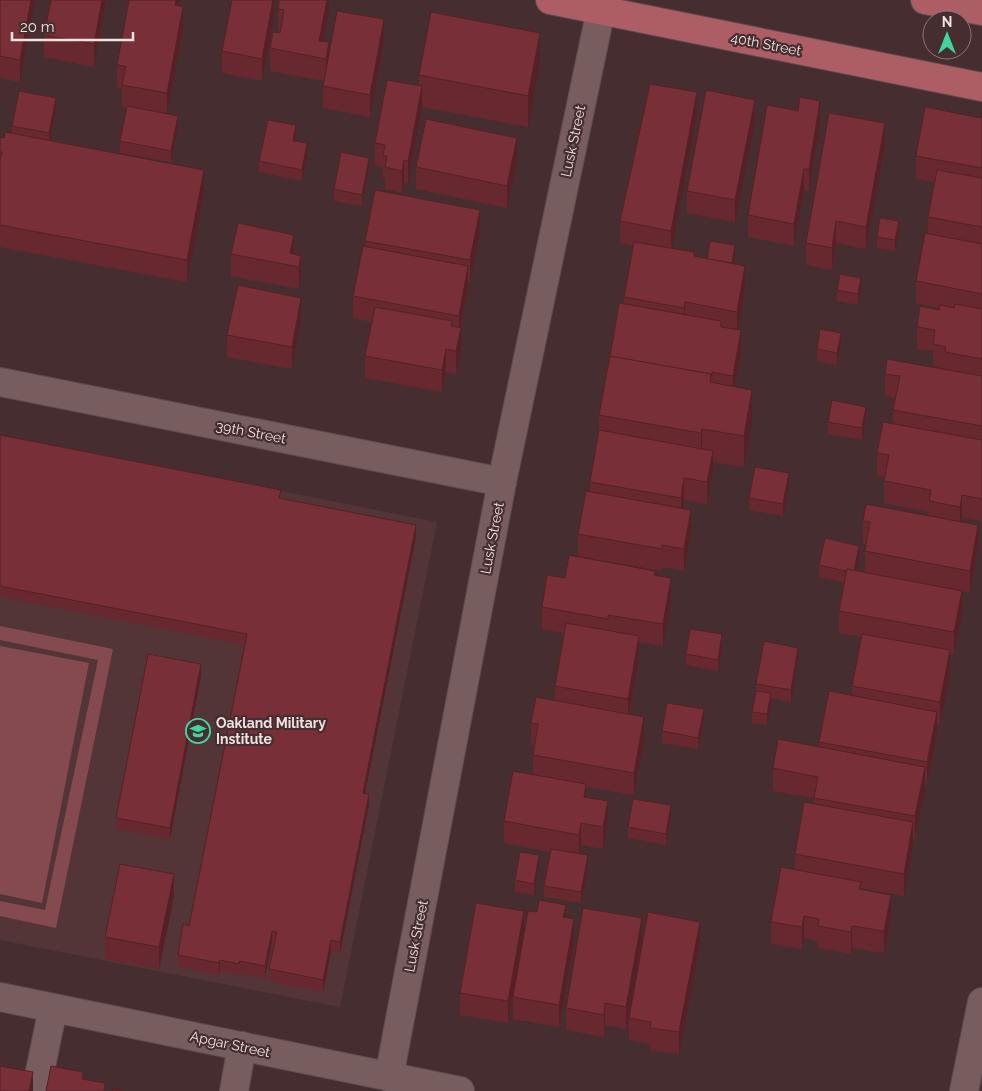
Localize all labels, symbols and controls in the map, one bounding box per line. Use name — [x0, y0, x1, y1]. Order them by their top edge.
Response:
scale bar — [12, 10, 134, 42]
north arrow — [922, 10, 972, 60]
text: N — [942, 14, 952, 30]
text: 20 m — [20, 18, 55, 36]
street label: 40th Street — [729, 29, 803, 59]
street label: Lusk Street — [558, 103, 588, 178]
street label: 39th Street — [215, 417, 288, 447]
street label: Lusk Street — [477, 500, 507, 575]
place label: Oakland Military Institute — [216, 715, 326, 747]
school or university icon: Oakland Military Institute — [185, 718, 211, 744]
street label: Lusk Street — [401, 898, 431, 973]
street label: Apgar Street — [189, 1028, 272, 1060]

